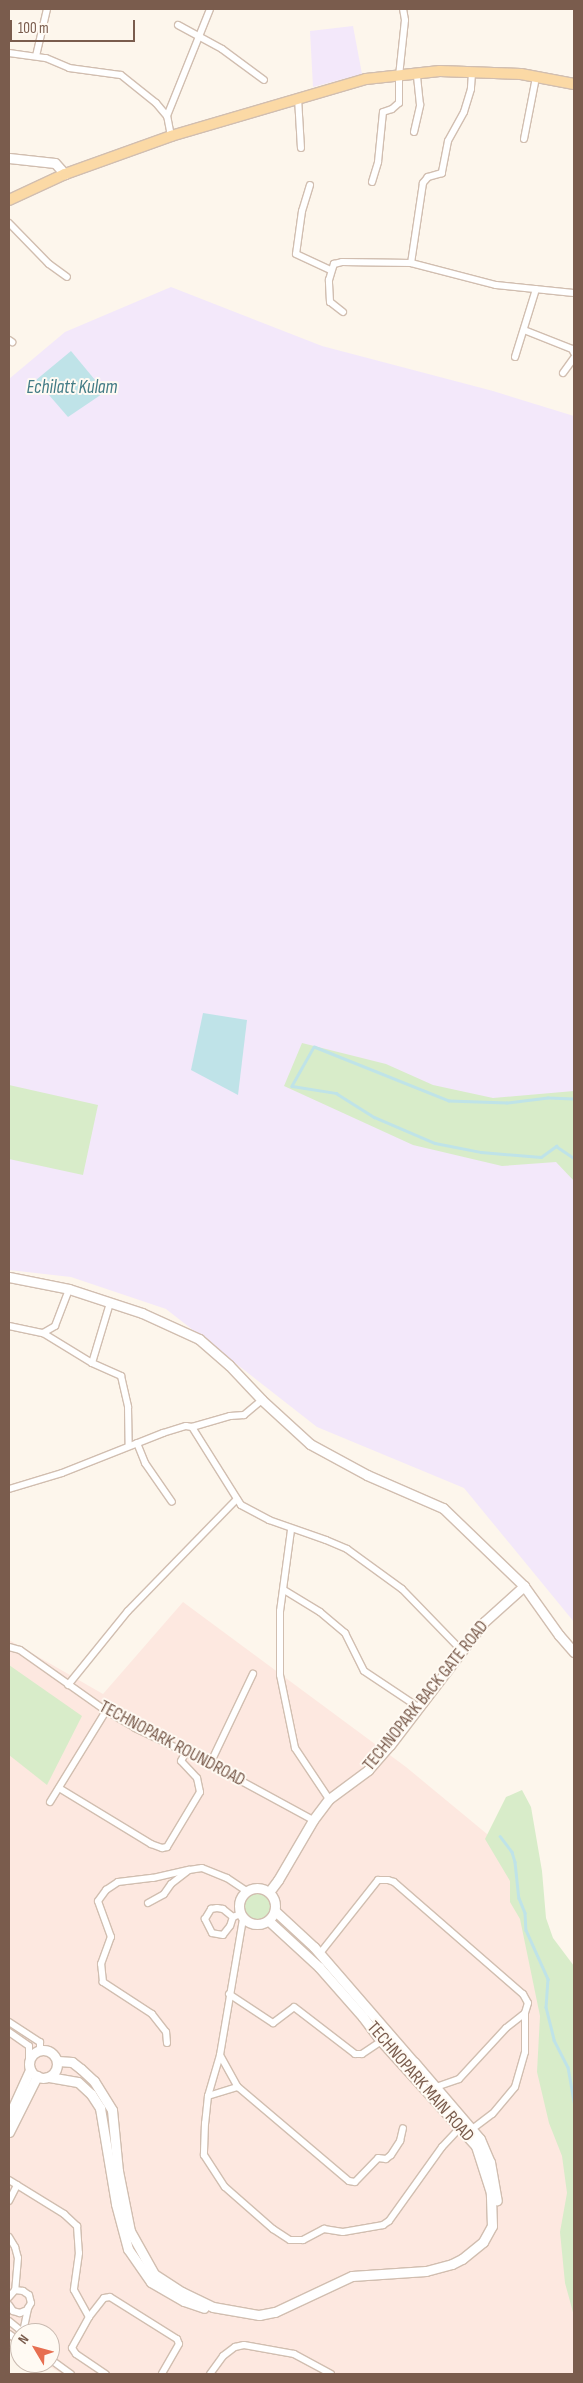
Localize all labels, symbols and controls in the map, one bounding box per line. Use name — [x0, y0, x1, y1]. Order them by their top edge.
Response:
scale bar — [12, 10, 138, 42]
text: 100 m — [18, 19, 49, 38]
water label: Echilatt Kulam — [26, 377, 118, 399]
street label: TECHNOPARK BACK GATE ROAD — [359, 1617, 493, 1775]
street label: TECHNOPARK ROUNDROAD — [95, 1696, 249, 1792]
street label: TECHNOPARK MAIN ROAD — [362, 2017, 478, 2147]
north arrow — [10, 2323, 60, 2373]
text: N — [14, 2331, 32, 2347]

